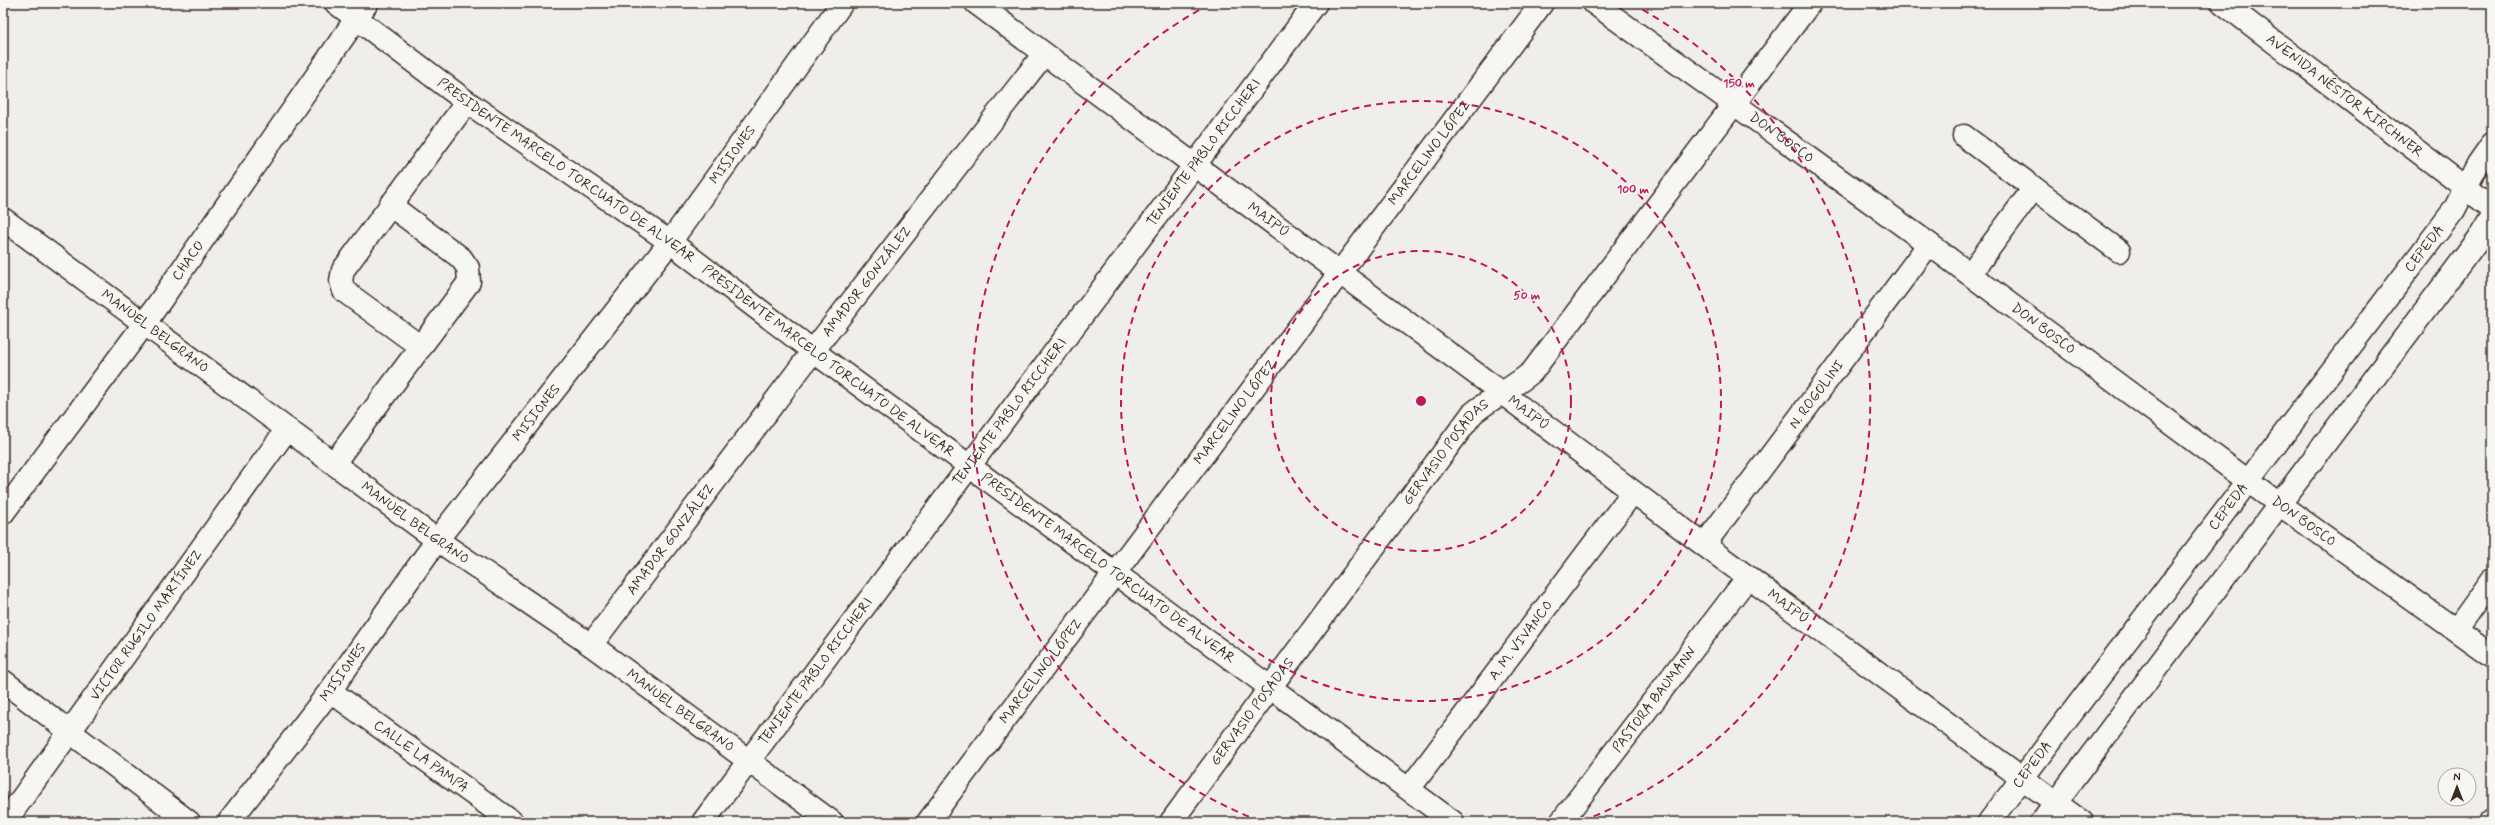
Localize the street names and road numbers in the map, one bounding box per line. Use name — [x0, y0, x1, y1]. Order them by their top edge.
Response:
street label: AVENIDA NÉSTOR KIRCHNER — [2263, 30, 2427, 162]
street label: PRESIDENTE MARCELO TORCUATO DE ALVEAR — [434, 74, 699, 267]
street label: TENIENTE PABLO RICCHERI — [1143, 75, 1265, 230]
street label: MARCELINO LÓPEZ — [1384, 97, 1475, 209]
street label: DON BOSCO — [1746, 109, 1817, 167]
street label: MISIONES — [706, 122, 760, 188]
street label: MAIPÚ — [1244, 198, 1293, 241]
street label: CEPEDA — [2401, 221, 2448, 276]
street label: AMADOR GONZÁLEZ — [818, 223, 915, 341]
street label: CHACO — [168, 237, 208, 284]
street label: PRESIDENTE MARCELO TORCUATO DE ALVEAR — [698, 261, 959, 462]
street label: MANUEL BELGRANO — [98, 286, 212, 377]
street label: DON BOSCO — [2008, 299, 2079, 359]
street label: TENIENTE PABLO RICCHERI — [949, 335, 1071, 490]
street label: MARCELINO LÓPEZ — [1190, 356, 1280, 468]
street label: N. ROGOLINI — [1785, 356, 1848, 432]
street label: MISIONES — [509, 380, 565, 445]
street label: MAIPÚ — [1504, 391, 1553, 435]
street label: GERVASIO POSADAS — [1399, 395, 1492, 509]
street label: PRESIDENTE MARCELO TORCUATO DE ALVEAR — [977, 469, 1239, 668]
street label: MANUEL BELGRANO — [357, 478, 473, 568]
street label: CEPEDA — [2205, 479, 2252, 534]
street label: AMADOR GONZÁLEZ — [623, 480, 718, 599]
street label: DON BOSCO — [2268, 492, 2340, 551]
street label: VICTOR RUGILO MARTÍNEZ — [86, 546, 206, 704]
street label: MAIPÚ — [1764, 585, 1813, 628]
street label: TENIENTE PABLO RICCHERI — [755, 594, 877, 749]
street label: A. M. VIVANCO — [1485, 597, 1557, 684]
street label: MARCELINO LÓPEZ — [996, 615, 1086, 728]
street label: MISIONES — [316, 640, 370, 705]
street label: PASTORA BAUMANN — [1608, 643, 1701, 756]
street label: GERVASIO POSADAS — [1207, 654, 1298, 769]
street label: MANUEL BELGRANO — [623, 665, 738, 756]
street label: CALLE LA PAMPA — [370, 716, 472, 797]
street label: CEPEDA — [2009, 737, 2056, 792]

